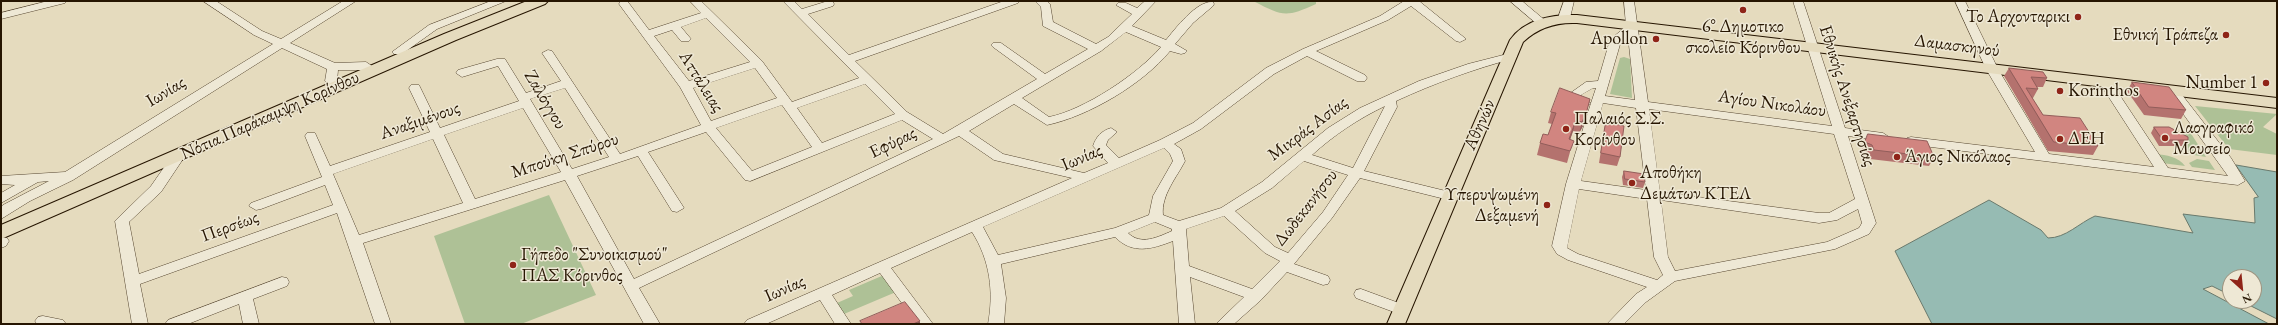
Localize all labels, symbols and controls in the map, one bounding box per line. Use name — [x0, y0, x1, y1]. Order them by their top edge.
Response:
marker: 6° Δημοτικο σκολείο Κόρινθου — [1738, 5, 1748, 15]
place label: Το Αρχονταρικι — [1966, 6, 2070, 28]
marker: Το Αρχονταρικι — [2073, 12, 2083, 22]
place label: 6° Δημοτικο σκολείο Κόρινθου — [1685, 16, 1801, 58]
street label: Εθνικής Ανεξαρτησίας — [1814, 23, 1880, 169]
place label: Εθνική Τράπεζα — [2113, 24, 2218, 46]
place label: Apollon — [1591, 28, 1648, 50]
street label: Δαμασκηνού — [1913, 30, 2001, 62]
marker: Εθνική Τράπεζα — [2221, 30, 2231, 40]
marker: Apollon — [1651, 34, 1661, 44]
street label: Αττάλειας — [674, 47, 728, 117]
street label: Νότια Παράκαμψη Κορίνθου — [177, 67, 363, 165]
street label: Ζαλόγγου — [519, 67, 571, 133]
street label: Ιωνίας — [142, 72, 190, 112]
place label: Number 1 — [2186, 72, 2258, 94]
marker: Number 1 — [2261, 78, 2271, 88]
place label: Korinthos — [2068, 80, 2139, 102]
street label: Αγίου Νικολάου — [1717, 86, 1827, 122]
marker: Korinthos — [2055, 86, 2065, 96]
street label: Μικράς Ασίας — [1264, 92, 1352, 166]
street label: Αθηνών — [1459, 96, 1501, 154]
street label: Αναξιμένους — [377, 97, 463, 145]
place label: Παλαιός Σ.Σ. Κορίνθου — [1574, 108, 1665, 150]
place label: Λαογραφικό Μουσείο — [2173, 117, 2254, 160]
street label: Εφύρας — [866, 122, 920, 164]
marker: Παλαιός Σ.Σ. Κορίνθου — [1561, 124, 1571, 134]
street label: Μπούκη Σπύρου — [509, 128, 621, 184]
place label: ΔΕΗ — [2068, 128, 2105, 150]
marker: Λαογραφικό Μουσείο — [2160, 133, 2170, 143]
marker: ΔΕΗ — [2055, 134, 2065, 144]
street label: Ιωνίας — [1058, 140, 1106, 176]
place label: Άγιος Νικόλαος — [1905, 146, 2011, 168]
marker: Άγιος Νικόλαος — [1892, 152, 1902, 162]
place label: Αποθήκη Δεμάτων ΚΤΕΛ — [1640, 162, 1751, 204]
street label: Δωδεκανήσου — [1269, 165, 1343, 251]
marker: Αποθήκη Δεμάτων ΚΤΕΛ — [1627, 178, 1637, 188]
place label: Υπερυψωμένη Δεξαμενή — [1444, 184, 1539, 226]
marker: Υπερυψωμένη Δεξαμενή — [1542, 200, 1552, 210]
street label: Περσέως — [198, 207, 262, 247]
place label: Γήπεδο "Συνοικισμού" ΠΑΣ Κόρινθος — [521, 244, 668, 286]
marker: Γήπεδο "Συνοικισμού" ΠΑΣ Κόρινθος — [508, 260, 518, 270]
north arrow — [2222, 269, 2262, 309]
street label: Ιωνίας — [761, 271, 809, 307]
text: N — [2240, 291, 2254, 307]

